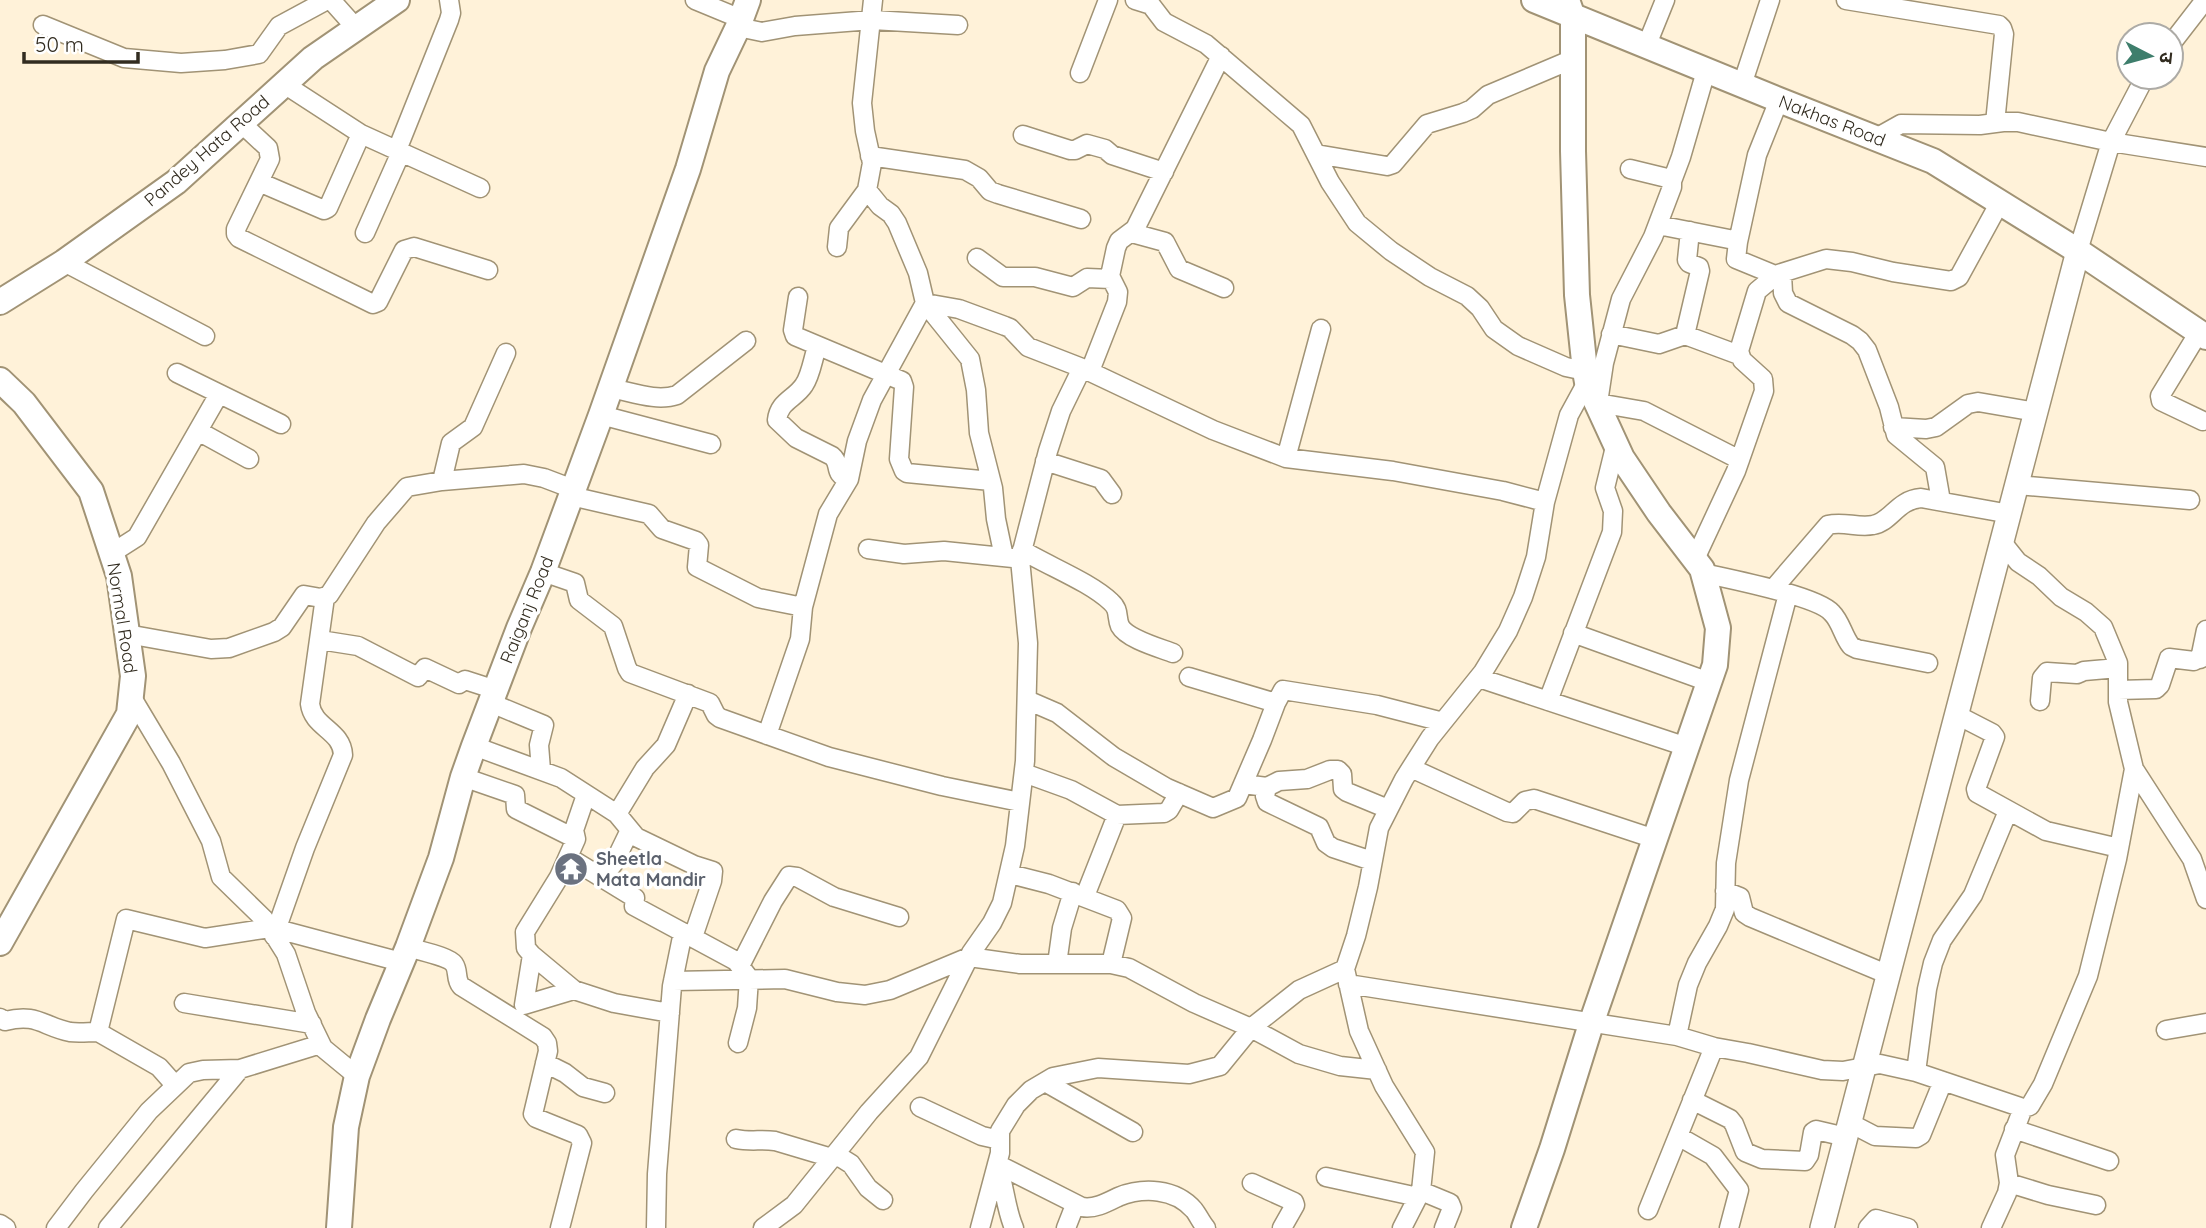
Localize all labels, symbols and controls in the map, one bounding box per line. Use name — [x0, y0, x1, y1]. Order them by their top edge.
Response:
scale bar — [24, 21, 138, 65]
north arrow — [2115, 21, 2185, 91]
text: 50 m — [35, 31, 84, 57]
text: उ — [2154, 51, 2179, 65]
street label: Pandey Hata Road — [139, 90, 274, 211]
street label: Nakhas Road — [1775, 90, 1889, 151]
street label: Raiganj Road — [495, 553, 559, 667]
street label: Normal Road — [102, 561, 143, 675]
place label: Sheetla Mata Mandir — [596, 847, 706, 891]
temple icon: Sheetla Mata Mandir — [552, 850, 590, 888]

